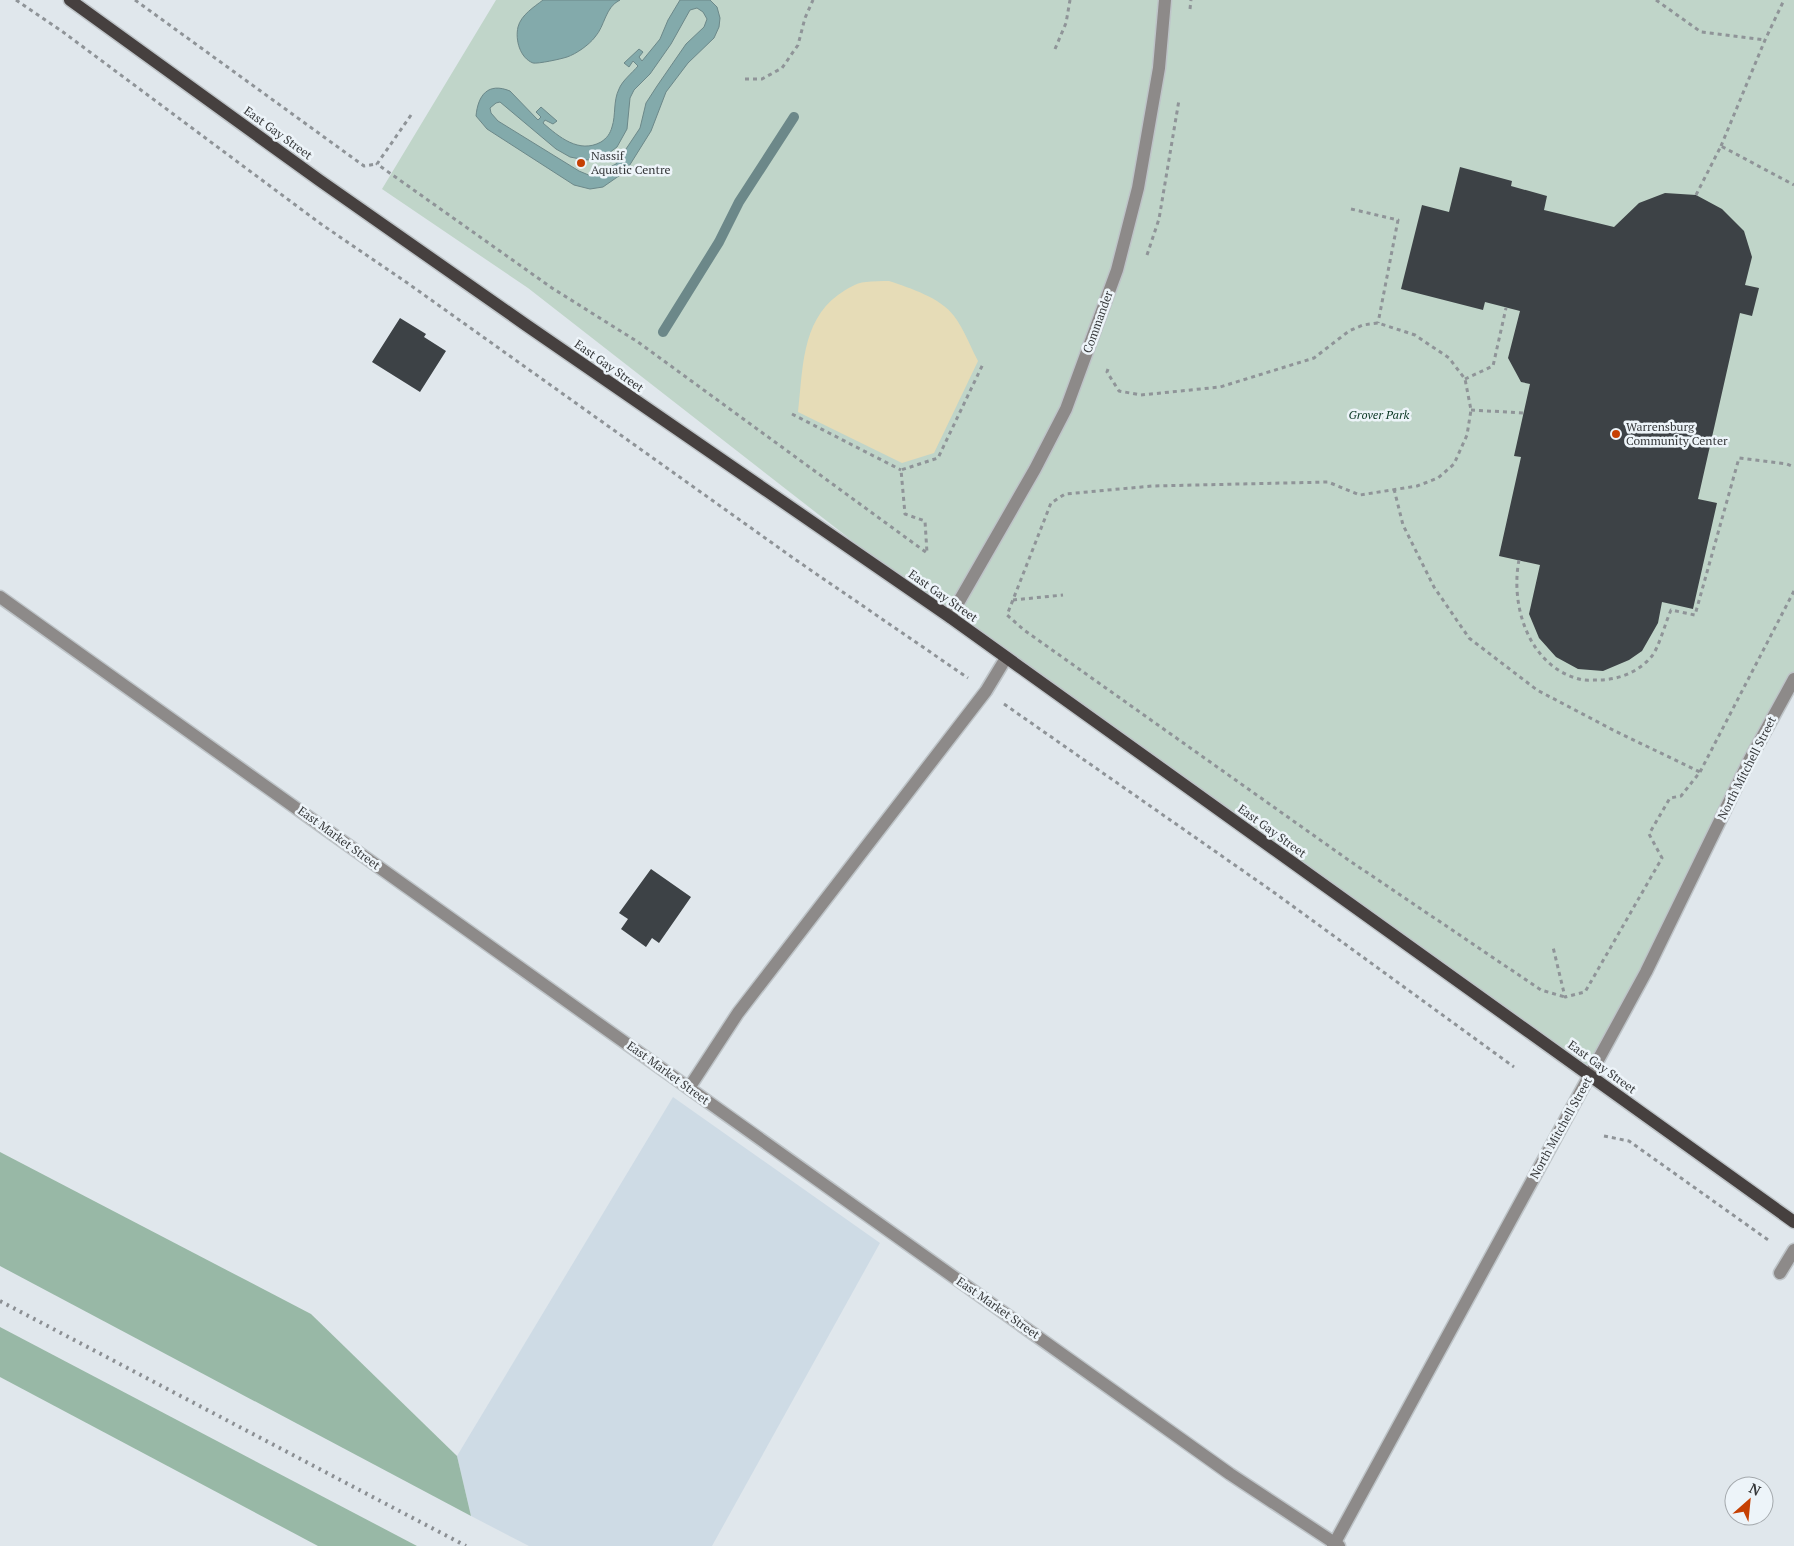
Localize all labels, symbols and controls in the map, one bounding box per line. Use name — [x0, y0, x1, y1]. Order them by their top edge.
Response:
street label: East Gay Street — [241, 103, 316, 163]
place label: Nassif Aquatic Centre — [591, 148, 671, 177]
marker: Nassif Aquatic Centre — [575, 157, 587, 169]
street label: Commander — [1079, 288, 1116, 355]
street label: East Gay Street — [572, 336, 647, 395]
park label: Grover Park — [1349, 407, 1410, 422]
place label: Warrensburg Community Center — [1626, 419, 1728, 448]
marker: Warrensburg Community Center — [1610, 428, 1622, 440]
street label: East Gay Street — [906, 566, 981, 625]
street label: North Mitchell Street — [1714, 713, 1779, 822]
street label: East Gay Street — [1235, 801, 1310, 861]
street label: East Market Street — [295, 803, 384, 873]
street label: East Gay Street — [1565, 1037, 1640, 1097]
street label: East Market Street — [624, 1038, 713, 1108]
street label: North Mitchell Street — [1526, 1074, 1595, 1181]
street label: East Market Street — [954, 1273, 1043, 1342]
north arrow — [1724, 1476, 1774, 1526]
text: N — [1746, 1478, 1765, 1500]

